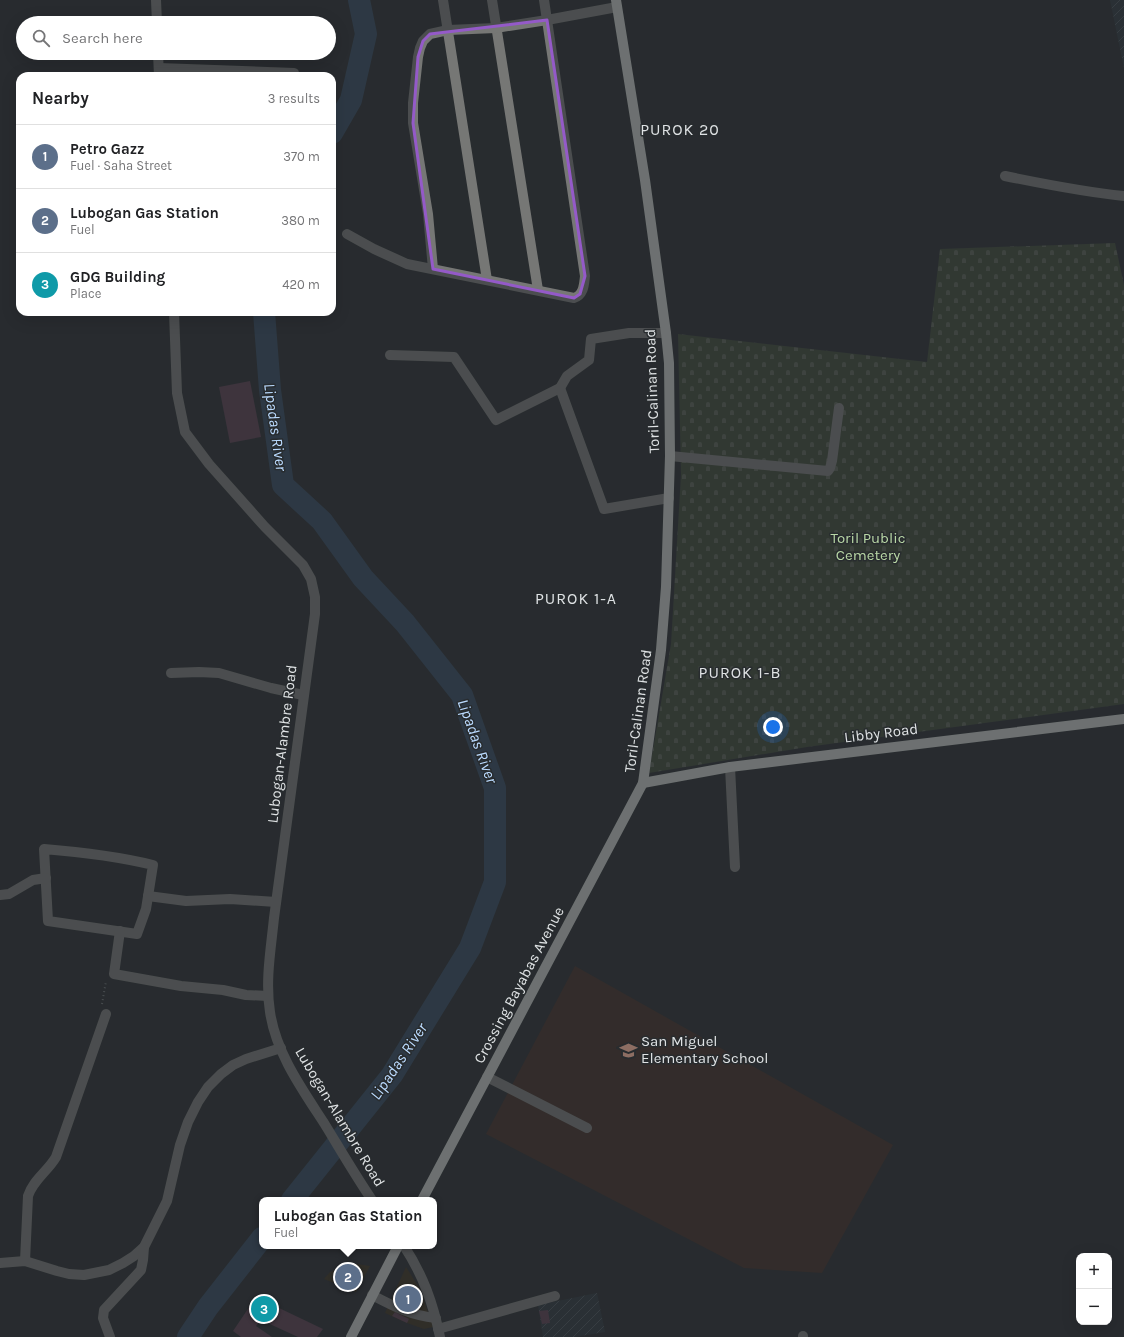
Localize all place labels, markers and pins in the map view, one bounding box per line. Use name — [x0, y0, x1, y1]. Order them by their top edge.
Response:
place label: San Miguel Elementary School — [641, 1032, 768, 1067]
school or university icon: San Miguel Elementary School — [618, 1040, 638, 1060]
pin: 2 — [335, 1262, 361, 1292]
pin: 1 — [395, 1284, 421, 1314]
pin: 3 — [251, 1294, 277, 1324]

